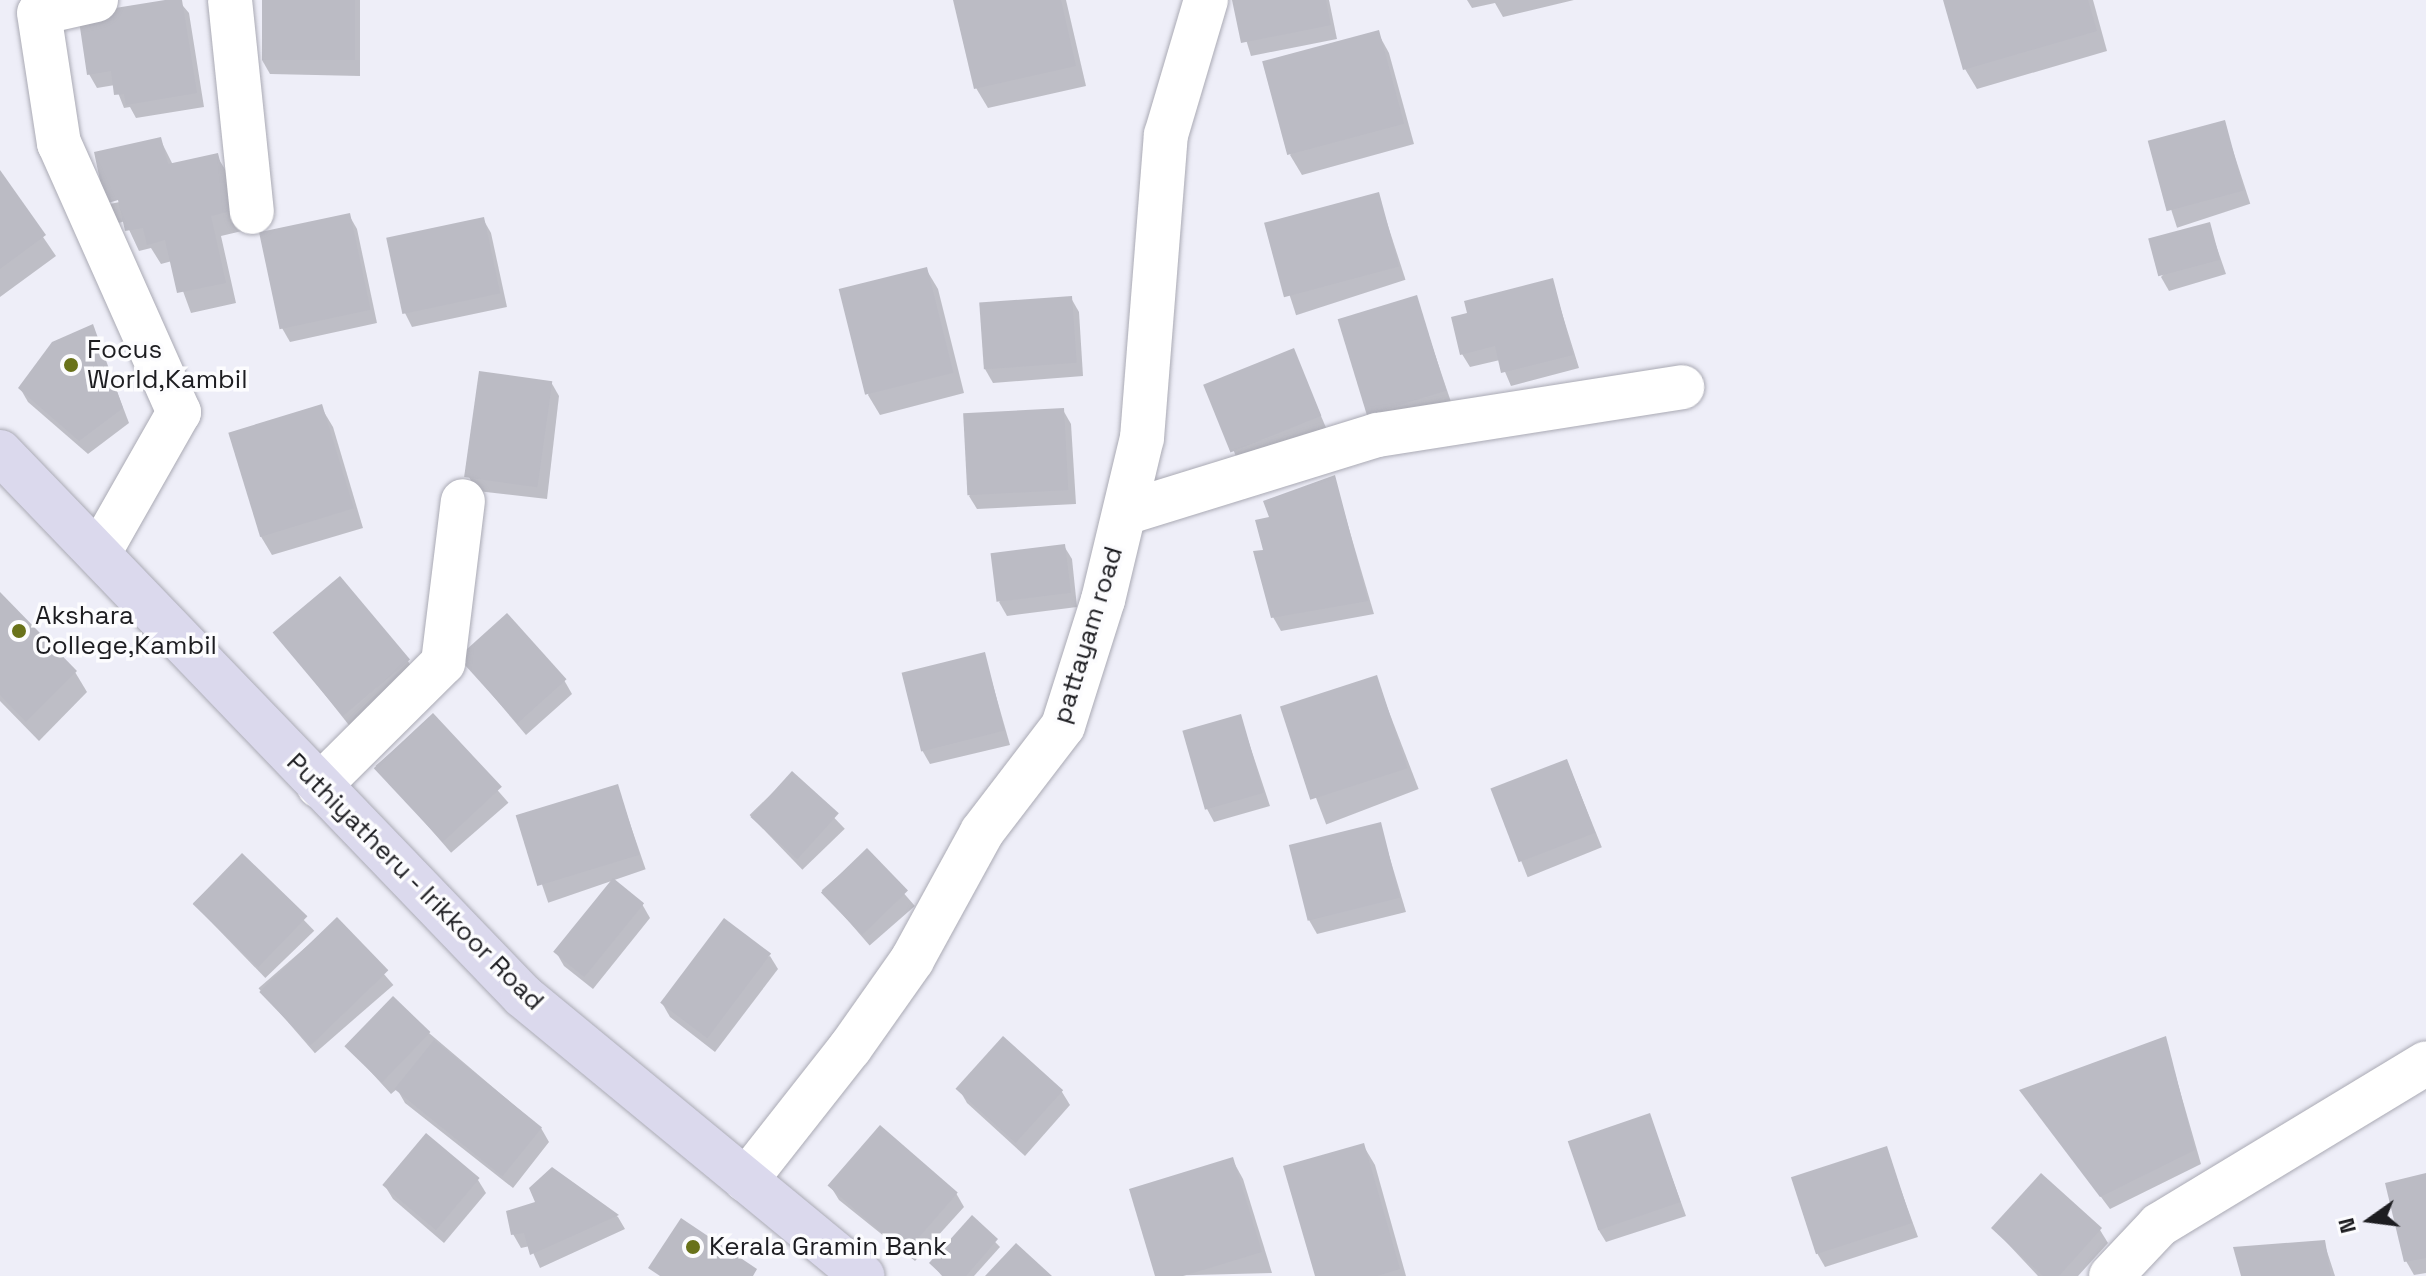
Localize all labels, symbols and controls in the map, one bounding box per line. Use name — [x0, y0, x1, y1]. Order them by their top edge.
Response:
place label: Focus World,Kambil — [87, 334, 248, 396]
marker: Focus World,Kambil — [62, 356, 80, 374]
street label: pattayam road — [1046, 543, 1130, 727]
place label: Akshara College,Kambil — [35, 600, 217, 662]
marker: Akshara College,Kambil — [10, 622, 28, 640]
street label: Puthiyatheru - Irikkoor Road — [279, 746, 551, 1018]
north arrow — [2330, 1180, 2410, 1260]
text: N — [2331, 1215, 2362, 1236]
place label: Kerala Gramin Bank — [709, 1231, 947, 1263]
marker: Kerala Gramin Bank — [684, 1238, 702, 1256]

